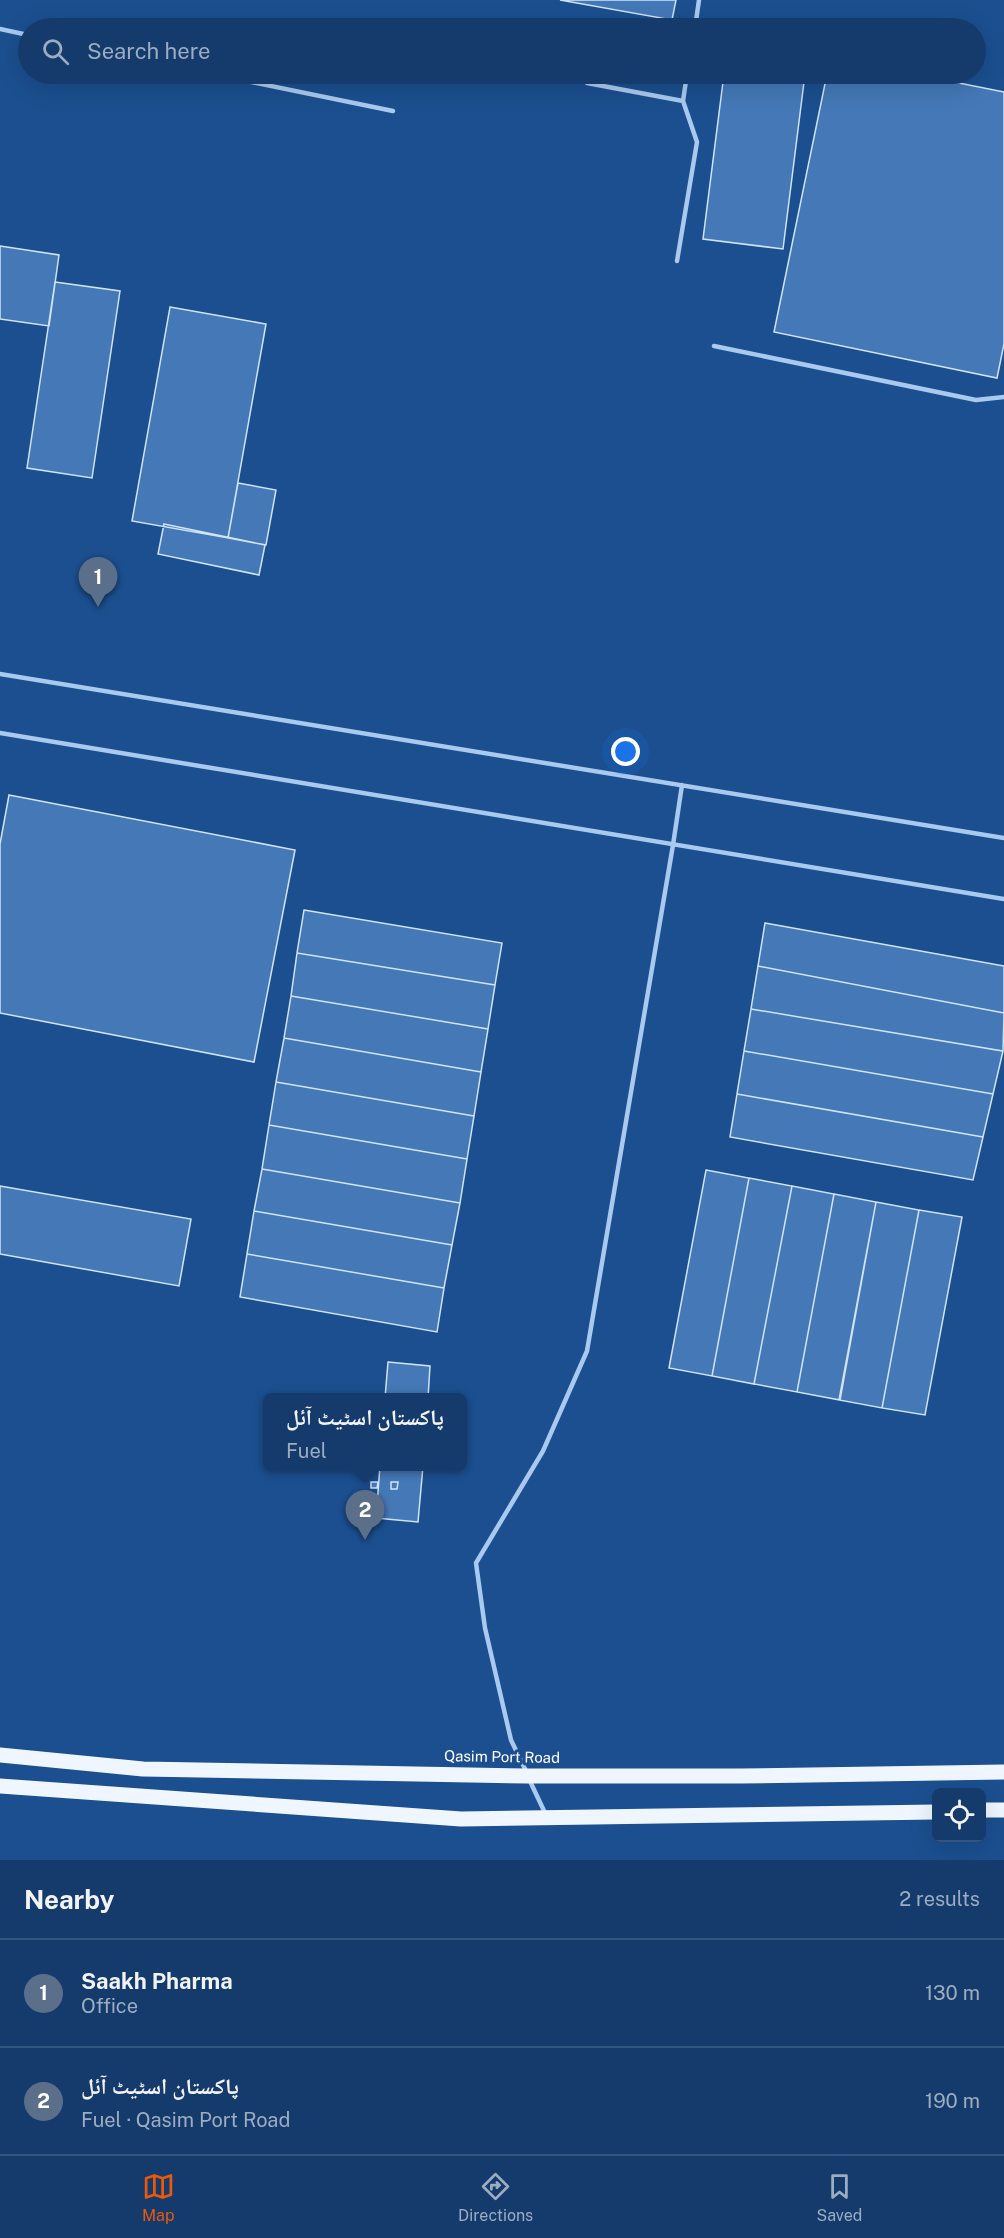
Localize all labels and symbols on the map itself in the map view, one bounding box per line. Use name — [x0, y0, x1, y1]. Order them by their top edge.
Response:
pin: 1 — [78, 558, 118, 607]
your location — [611, 737, 640, 766]
pin: 2 — [346, 1490, 385, 1540]
street label: Qasim Port Road — [444, 1747, 560, 1766]

